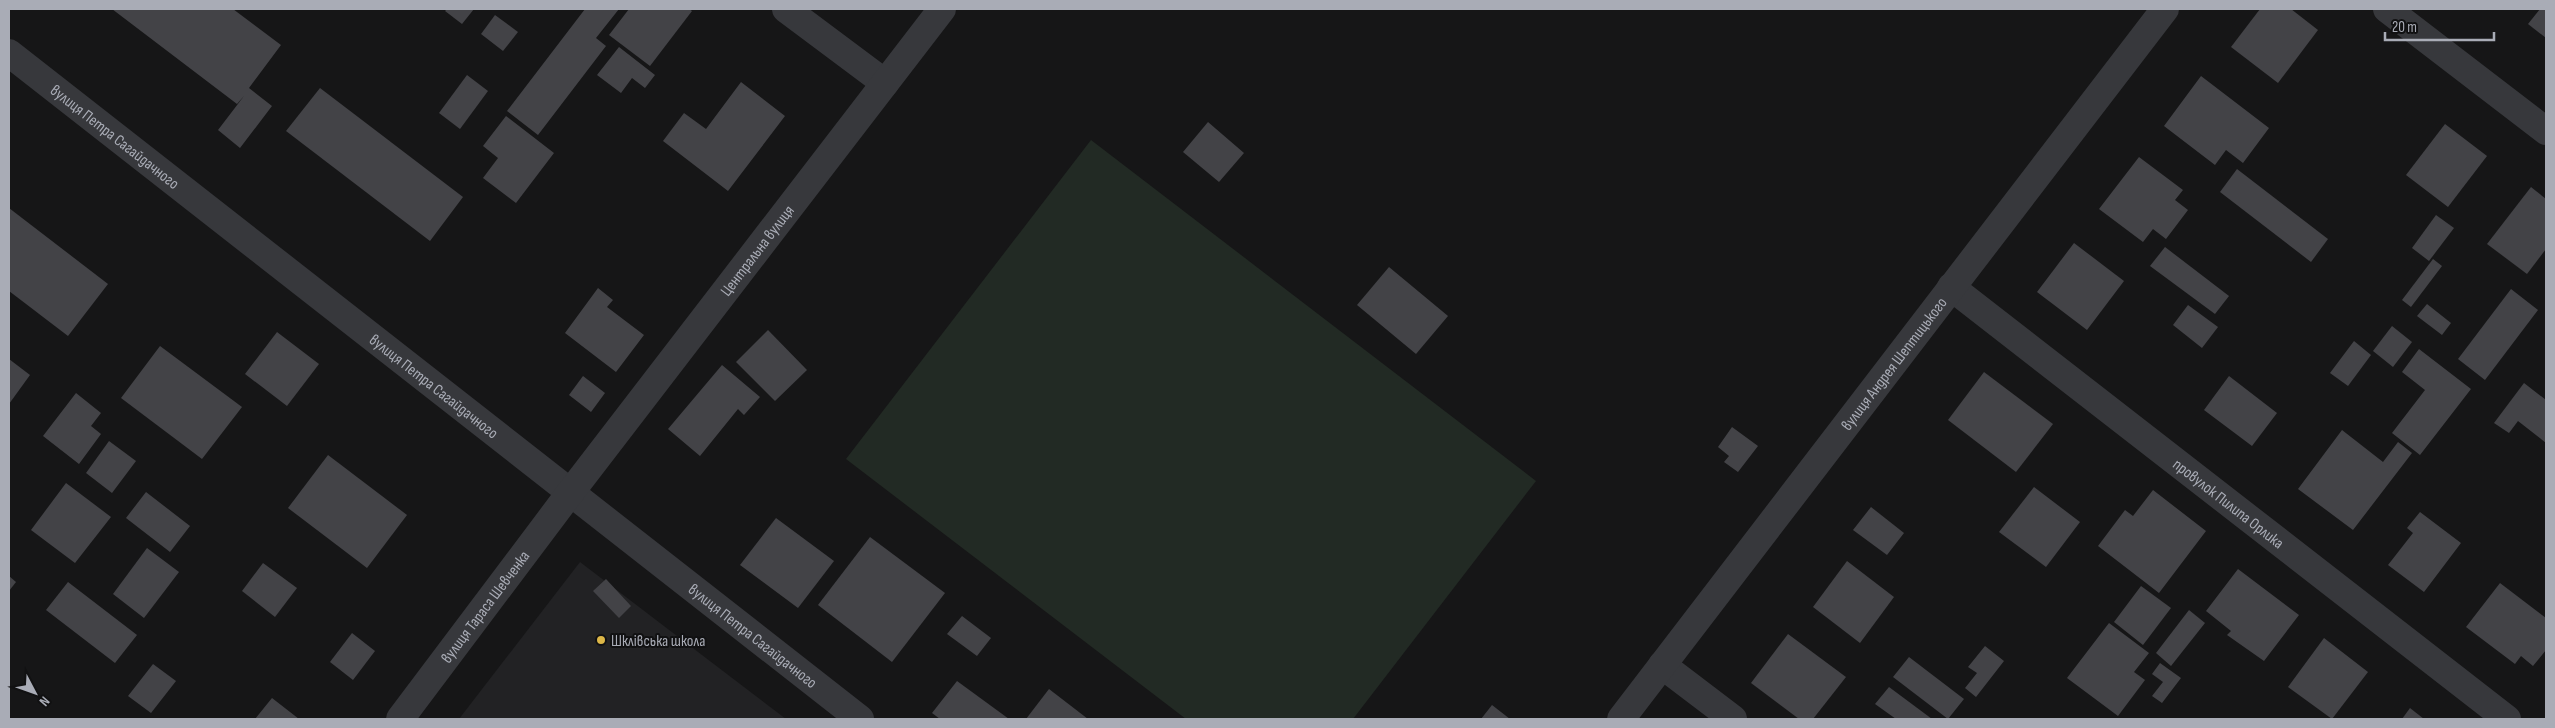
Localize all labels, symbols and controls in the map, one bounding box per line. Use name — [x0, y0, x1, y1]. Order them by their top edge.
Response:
scale bar — [2385, 10, 2494, 42]
text: 20 m — [2392, 18, 2417, 37]
street label: вулиця Петра Сагайдачного — [46, 81, 183, 194]
street label: Центральна вулиця — [717, 202, 799, 300]
street label: вулиця Андрея Шептицького — [1838, 294, 1952, 435]
street label: вулиця Петра Сагайдачного — [365, 331, 502, 443]
street label: провулок Пилипа Орлика — [2169, 455, 2287, 553]
street label: вулиця Тараса Шевченка — [438, 547, 534, 667]
street label: вулиця Петра Сагайдачного — [684, 580, 820, 693]
place label: Шклівська школа — [611, 632, 705, 651]
marker: Шклівська школа — [595, 634, 607, 646]
north arrow — [10, 668, 60, 718]
text: N — [36, 693, 53, 710]

